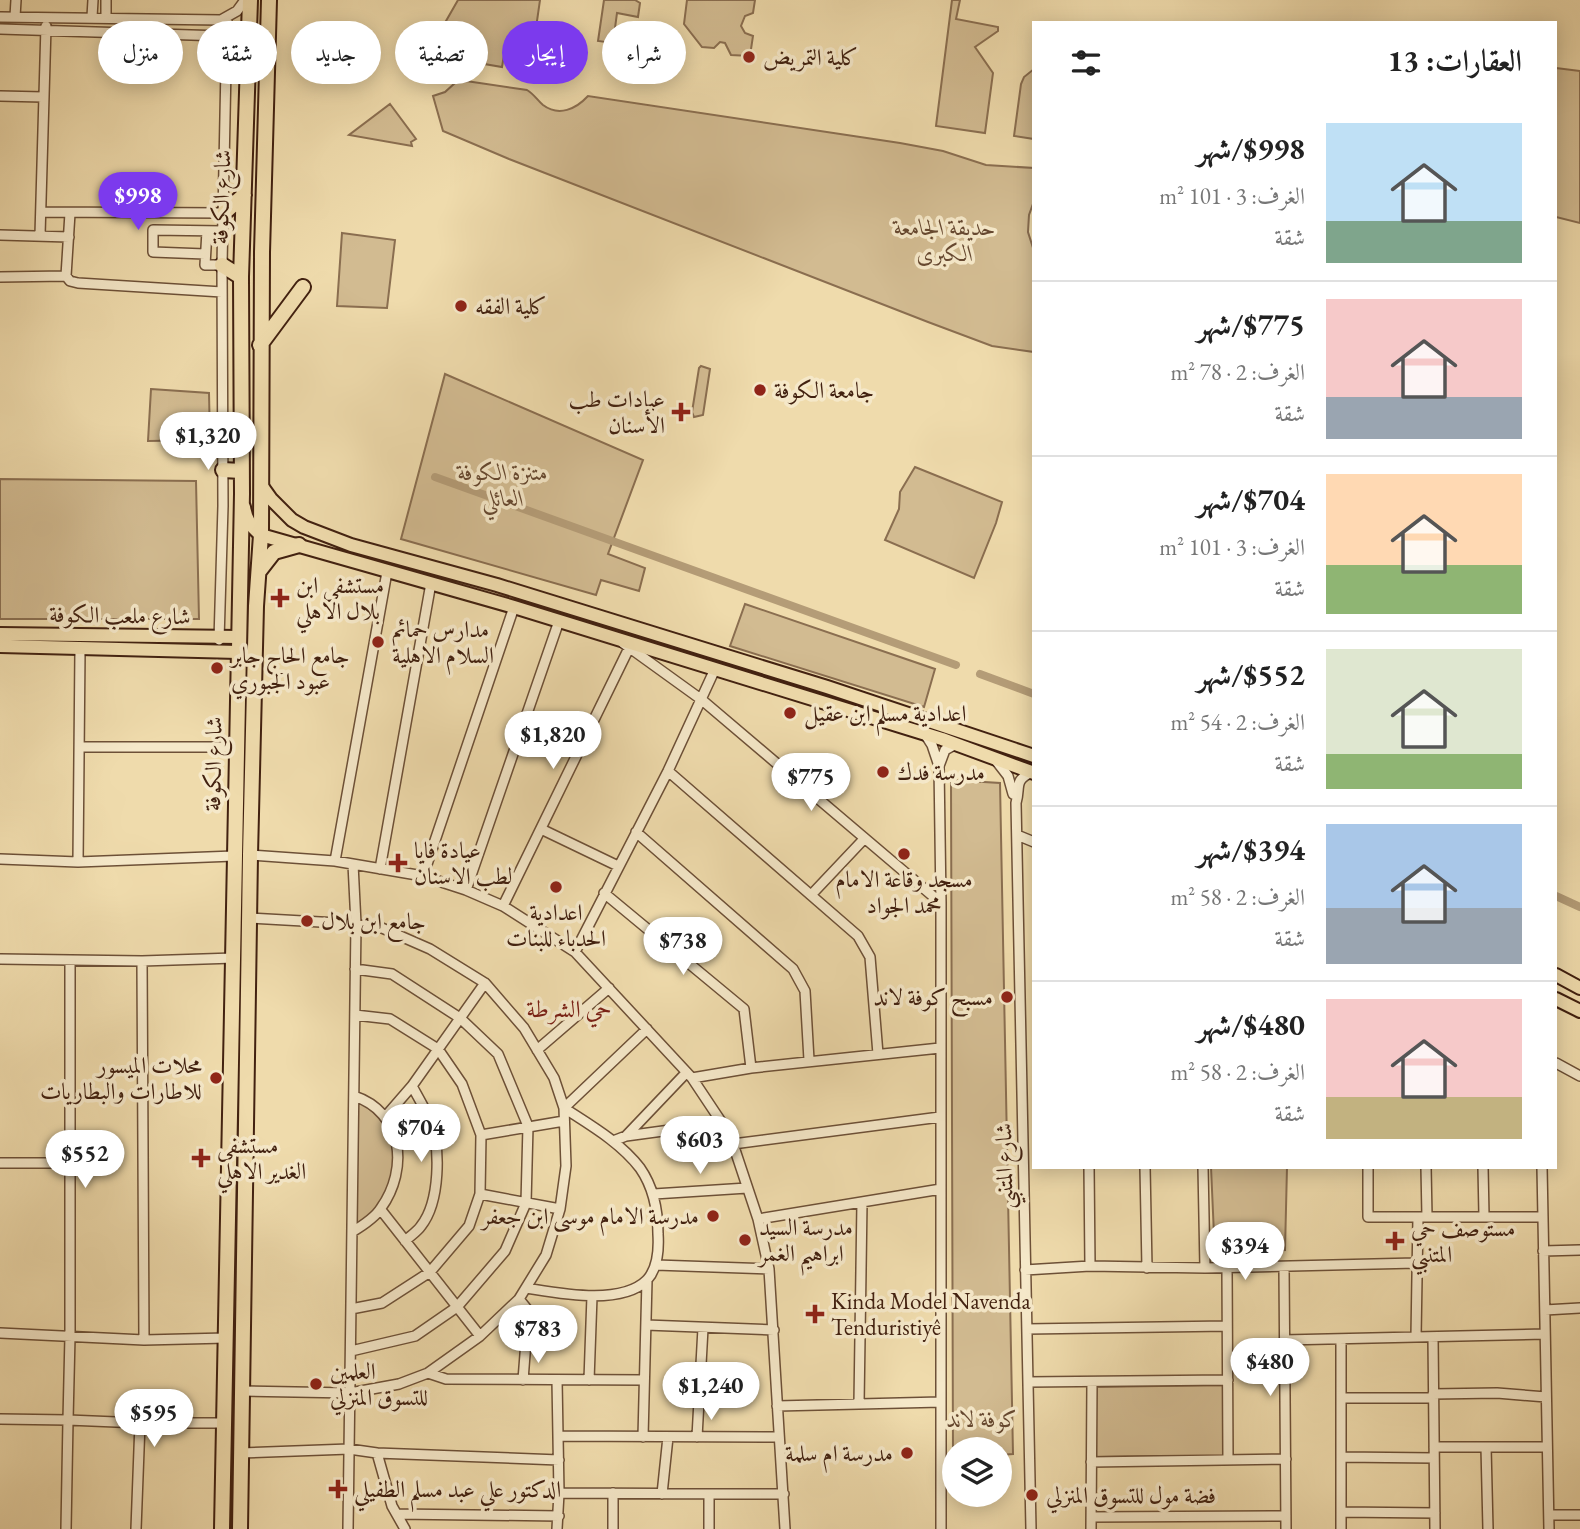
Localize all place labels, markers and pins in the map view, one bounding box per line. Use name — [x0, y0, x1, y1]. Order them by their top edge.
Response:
place label: كلية التمريض — [763, 42, 859, 72]
marker: كلية التمريض — [741, 49, 757, 65]
pin: $998 — [97, 173, 179, 232]
place label: كلية الفقه — [475, 291, 547, 321]
marker: كلية الفقه — [453, 298, 469, 314]
place label: جامعة الكوفة — [774, 375, 874, 405]
marker: جامعة الكوفة — [752, 382, 768, 398]
place label: عيادات طب الأسنان — [569, 384, 665, 440]
marker: عيادات طب الأسنان — [671, 402, 691, 422]
pin: $1,320 — [151, 412, 265, 472]
place label: مستشفى ابن بلال الاهلي — [296, 570, 384, 634]
marker: مستشفى ابن بلال الاهلي — [270, 588, 290, 608]
place label: مدارس حمائم السلام الاهلية — [392, 614, 494, 675]
marker: مدارس حمائم السلام الاهلية — [370, 634, 386, 650]
place label: جامع الحاج جابر عبود الجبوري — [229, 640, 350, 700]
marker: جامع الحاج جابر عبود الجبوري — [209, 660, 225, 676]
place label: اعدادية مسلم ابن عقيل — [804, 698, 966, 736]
marker: اعدادية مسلم ابن عقيل — [782, 705, 798, 721]
pin: $1,820 — [496, 712, 610, 771]
pin: $775 — [770, 754, 852, 813]
place label: مدرسة فدك — [897, 757, 985, 787]
marker: مدرسة فدك — [875, 764, 891, 780]
place label: عيادة فايا لطب الاسنان — [414, 835, 512, 892]
marker: مسجد وقاعة الامام محمد الجواد — [896, 846, 912, 862]
marker: عيادة فايا لطب الاسنان — [388, 853, 408, 873]
place label: مسجد وقاعة الامام محمد الجواد — [835, 864, 973, 920]
marker: اعدادية الحدباء للبنات — [548, 879, 564, 895]
place label: اعدادية الحدباء للبنات — [506, 897, 606, 953]
place label: جامع ابن بلال — [321, 906, 426, 942]
marker: جامع ابن بلال — [299, 913, 315, 929]
pin: $738 — [642, 918, 724, 977]
place label: مسبح كوفة لاند — [873, 982, 993, 1018]
marker: مسبح كوفة لاند — [999, 989, 1015, 1005]
place label: محلات الميسور للاطارات والبطاريات — [40, 1050, 202, 1106]
marker: محلات الميسور للاطارات والبطاريات — [208, 1070, 224, 1086]
pin: $704 — [380, 1104, 462, 1164]
pin: $603 — [659, 1116, 741, 1176]
pin: $552 — [44, 1130, 126, 1190]
place label: مستشفى الغدير الاهلي — [217, 1130, 306, 1194]
marker: مستشفى الغدير الاهلي — [191, 1148, 211, 1168]
place label: مدرسة الامام موسى ابن جعفر — [480, 1201, 699, 1236]
marker: مدرسة الامام موسى ابن جعفر — [705, 1208, 721, 1224]
place label: مدرسة السيد ابراهيم الغمر — [757, 1212, 853, 1276]
place label: مستوصف حي المتنبي — [1411, 1213, 1515, 1275]
pin: $394 — [1204, 1222, 1286, 1282]
marker: مستوصف حي المتنبي — [1385, 1231, 1405, 1251]
marker: مدرسة السيد ابراهيم الغمر — [737, 1232, 753, 1248]
place label: Kinda Model Navenda Tenduristiyê — [831, 1286, 1031, 1342]
marker: Kinda Model Navenda Tenduristiyê — [805, 1304, 825, 1324]
pin: $783 — [497, 1306, 579, 1365]
pin: $480 — [1229, 1338, 1311, 1398]
place label: العلمين للتسوق المنزلي — [330, 1356, 428, 1416]
pin: $1,240 — [654, 1362, 768, 1422]
marker: العلمين للتسوق المنزلي — [308, 1376, 324, 1392]
pin: $595 — [113, 1390, 195, 1449]
place label: مدرسة ام سلمة — [785, 1438, 893, 1473]
marker: مدرسة ام سلمة — [899, 1445, 915, 1461]
place label: الدكتور علي عبد مسلم الطفيلي — [354, 1474, 561, 1512]
marker: الدكتور علي عبد مسلم الطفيلي — [328, 1479, 348, 1499]
place label: فضة مول للتسوق المنزلي — [1046, 1480, 1216, 1514]
marker: فضة مول للتسوق المنزلي — [1024, 1487, 1040, 1503]

